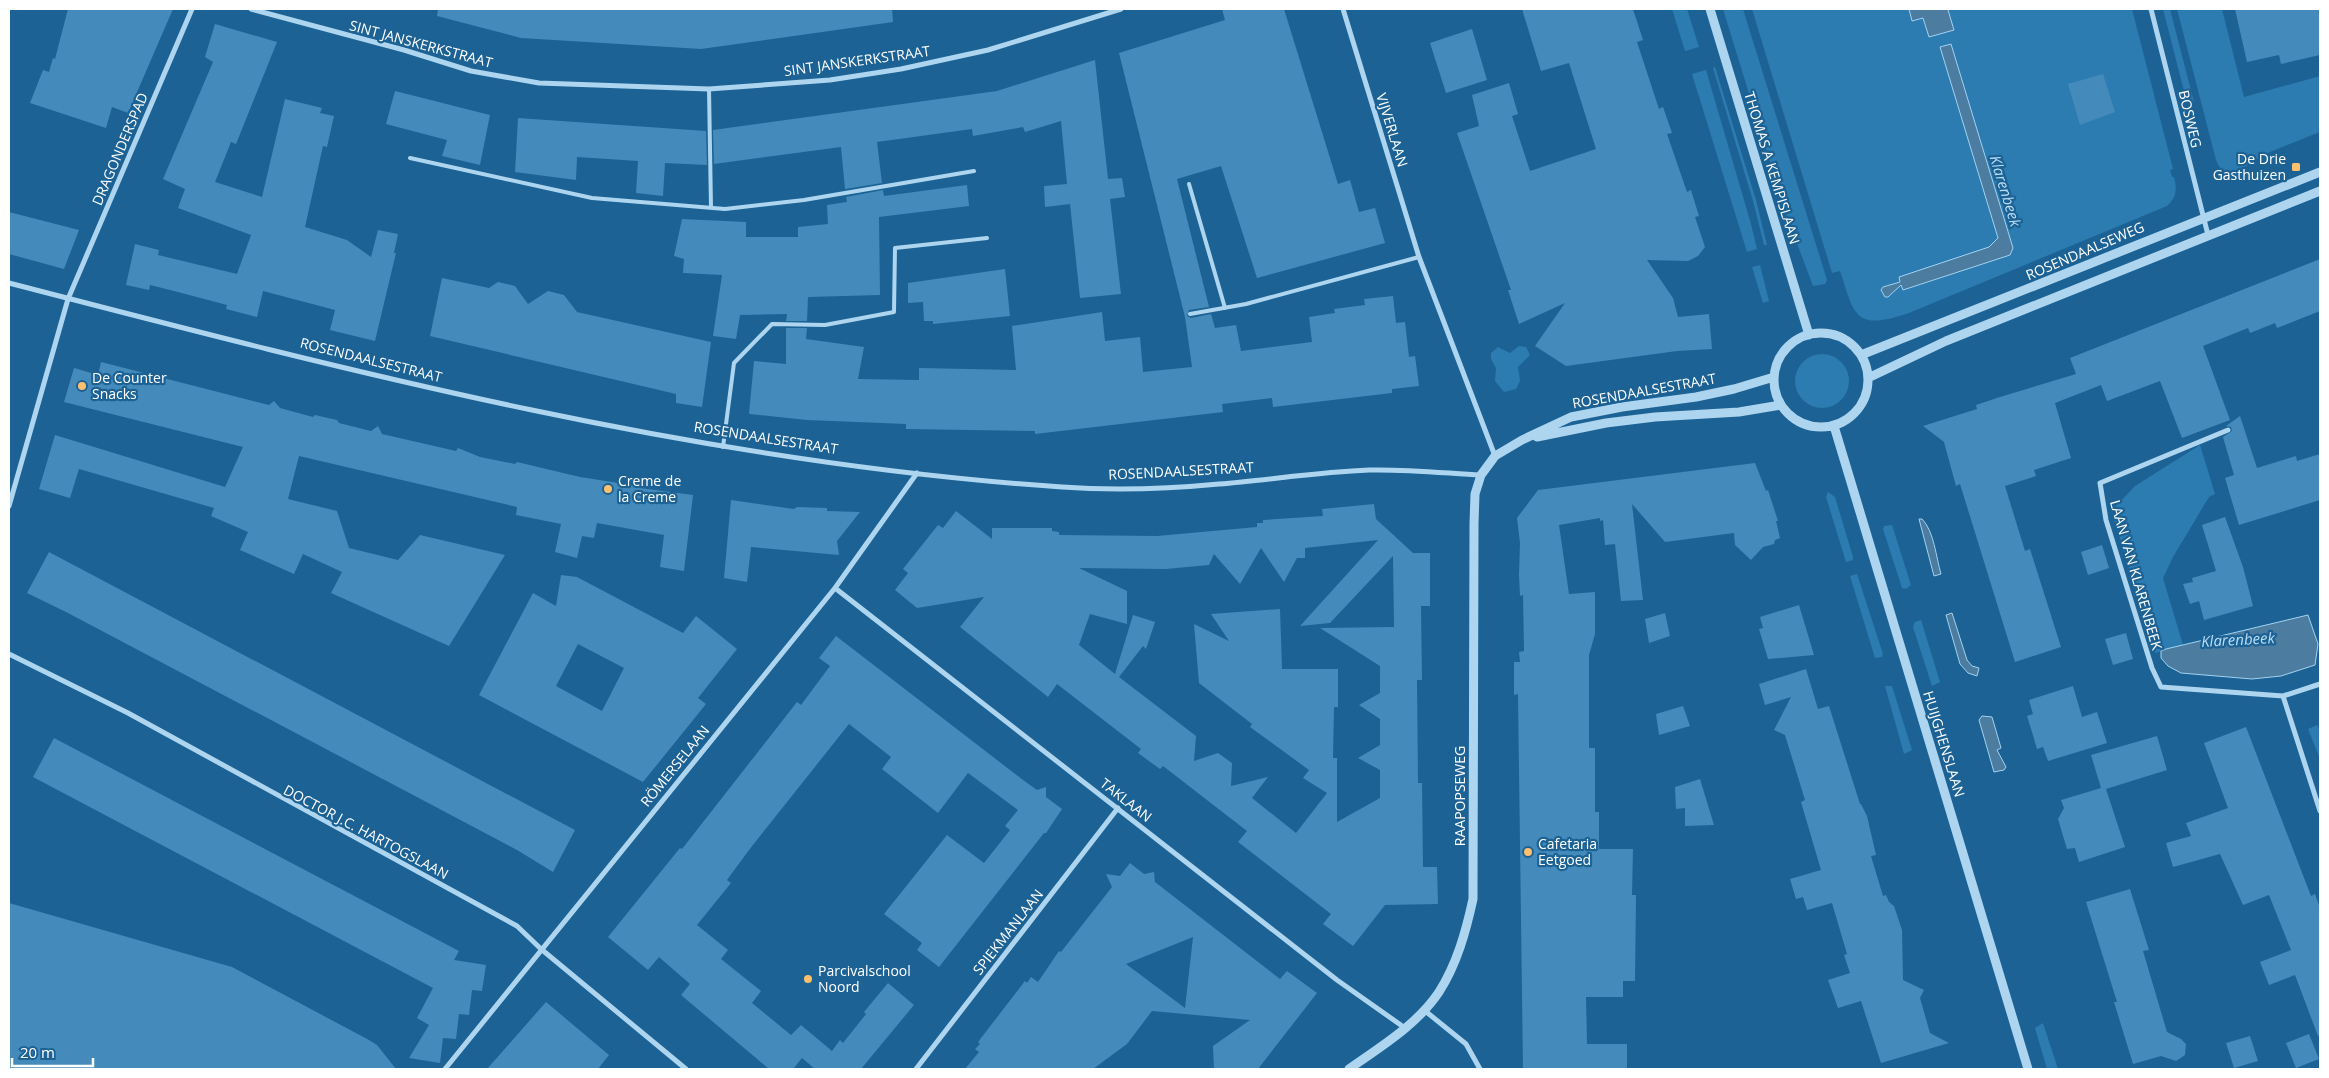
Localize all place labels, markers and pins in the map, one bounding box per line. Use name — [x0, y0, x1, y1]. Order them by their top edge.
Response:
place label: De Drie Gasthuizen — [2213, 149, 2286, 184]
marker: De Drie Gasthuizen — [2290, 161, 2302, 173]
place label: De Counter Snacks — [92, 368, 167, 403]
marker: De Counter Snacks — [76, 380, 88, 392]
place label: Creme de la Creme — [618, 471, 681, 506]
marker: Creme de la Creme — [602, 483, 614, 495]
place label: Cafetaria Eetgoed — [1538, 834, 1597, 869]
marker: Cafetaria Eetgoed — [1522, 846, 1534, 858]
place label: Parcivalschool Noord — [818, 961, 911, 996]
marker: Parcivalschool Noord — [802, 973, 814, 985]

